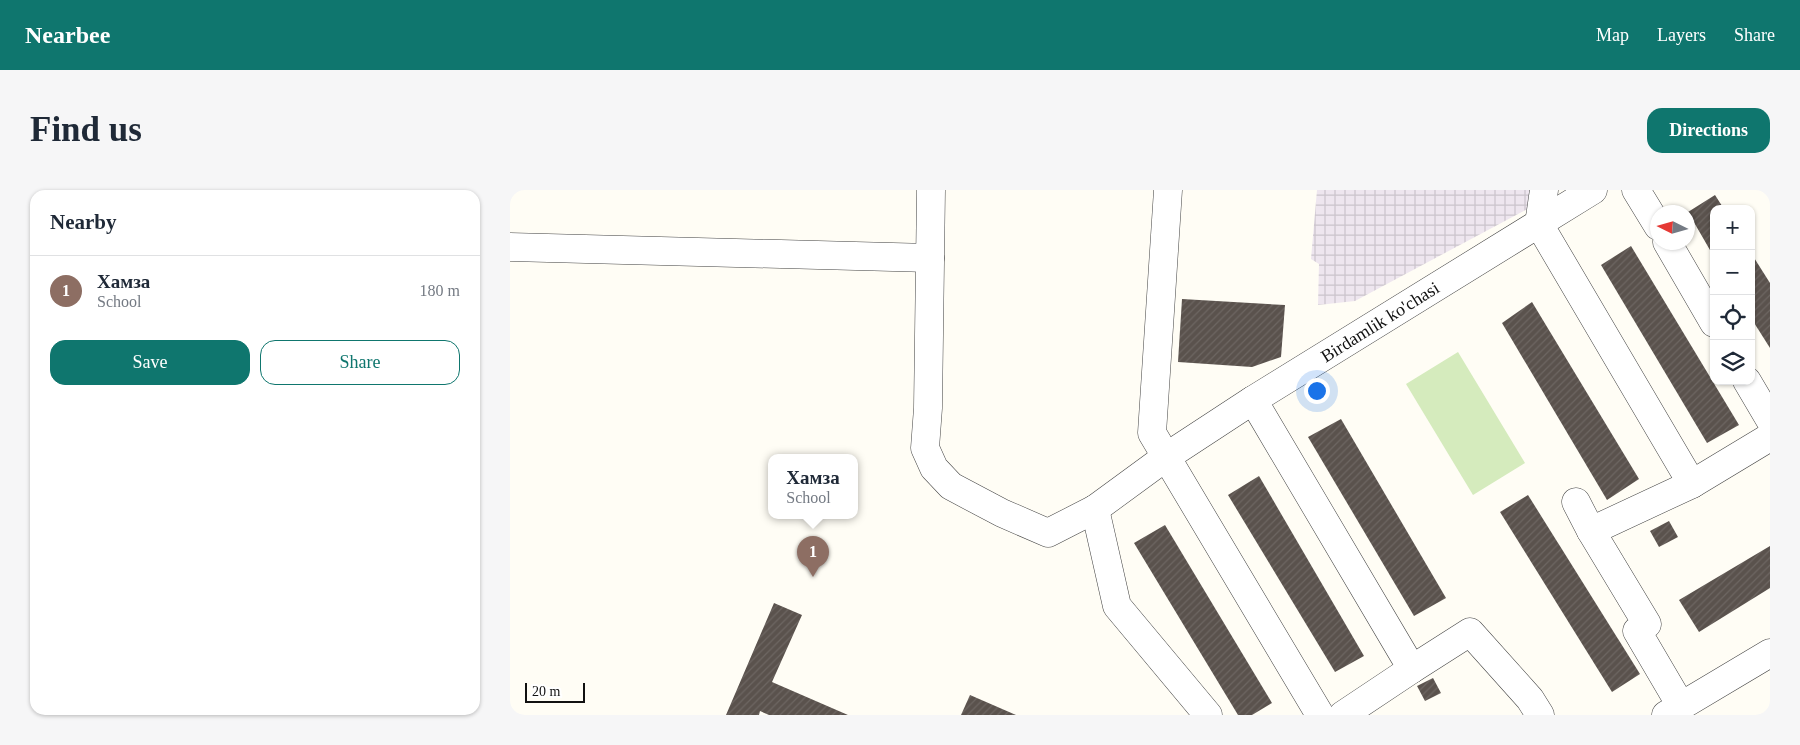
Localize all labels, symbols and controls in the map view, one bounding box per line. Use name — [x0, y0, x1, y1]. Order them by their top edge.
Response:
text: Nearbee — [25, 22, 110, 48]
text: Map — [1596, 25, 1629, 45]
text: Layers — [1657, 25, 1706, 45]
text: Share — [1734, 25, 1775, 45]
button: Directions — [1647, 108, 1770, 153]
text: Find us — [30, 110, 142, 149]
north arrow — [1650, 205, 1695, 250]
map controls — [1710, 205, 1755, 385]
button: + — [1710, 205, 1755, 250]
text: Nearby — [50, 210, 117, 234]
button: − — [1710, 250, 1755, 295]
text: Хамза — [97, 271, 150, 292]
street label: Birdamlik ko'chasi — [1317, 278, 1443, 366]
text: 1 — [62, 282, 70, 299]
text: 180 m — [420, 282, 460, 299]
text: School — [97, 293, 141, 310]
button: locate — [1710, 295, 1755, 340]
button: Save — [50, 340, 250, 385]
button: Share — [260, 340, 460, 385]
button: layers — [1710, 340, 1755, 385]
your location — [1304, 378, 1330, 404]
popup — [768, 454, 858, 519]
text: Хамза — [786, 467, 840, 488]
text: School — [786, 489, 831, 506]
pin: 1 — [797, 536, 829, 577]
scale bar — [525, 680, 585, 703]
text: 20 m — [532, 684, 560, 699]

